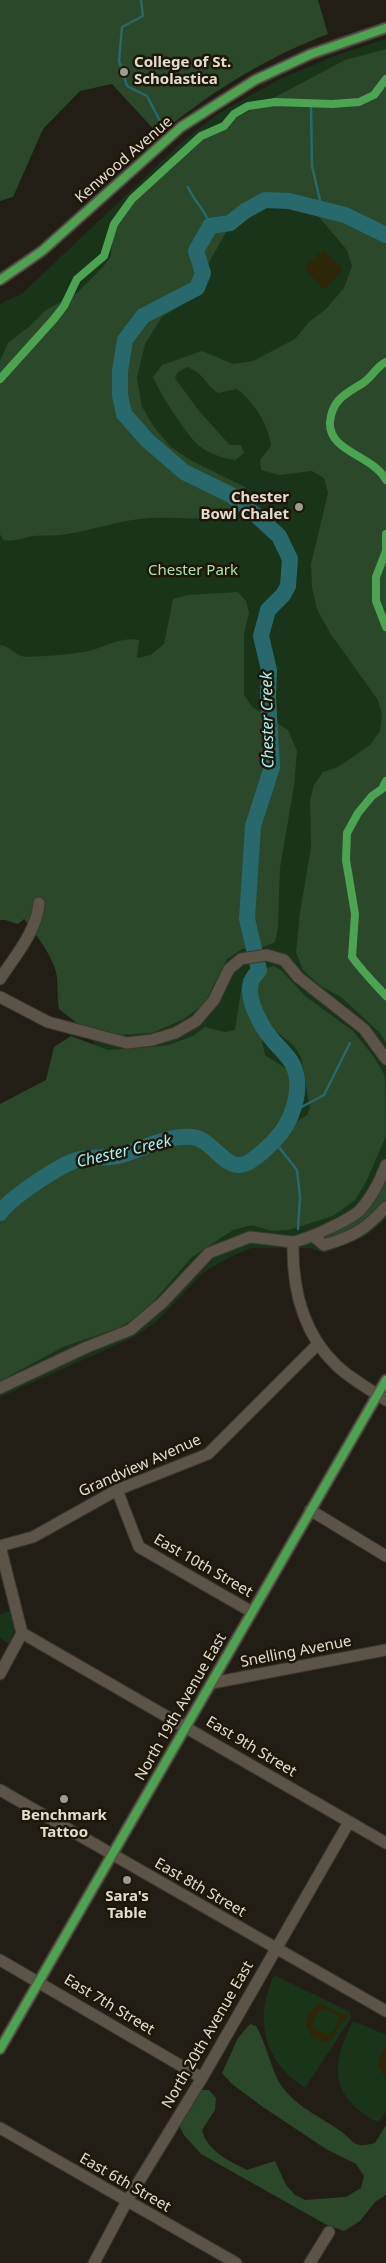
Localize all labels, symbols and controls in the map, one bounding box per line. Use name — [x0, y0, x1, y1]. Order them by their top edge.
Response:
place label: College of St. Scholastica — [134, 54, 231, 89]
marker: College of St. Scholastica — [118, 66, 130, 78]
street label: Kenwood Avenue — [72, 113, 176, 207]
place label: Chester Bowl Chalet — [200, 489, 289, 524]
marker: Chester Bowl Chalet — [293, 501, 305, 513]
park label: Chester Park — [148, 562, 238, 580]
water label: Chester Creek — [258, 671, 278, 769]
water label: Chester Creek — [75, 1132, 173, 1172]
street label: Grandview Avenue — [76, 1431, 204, 1501]
street label: East 10th Street — [150, 1530, 256, 1602]
street label: North 19th Avenue East — [131, 1630, 231, 1784]
street label: Snelling Avenue — [239, 1632, 353, 1672]
street label: East 9th Street — [203, 1713, 299, 1781]
marker: Benchmark Tattoo — [58, 1793, 70, 1805]
place label: Benchmark Tattoo — [21, 1807, 107, 1842]
street label: East 8th Street — [151, 1855, 249, 1921]
marker: Sara's Table — [121, 1874, 133, 1886]
place label: Sara's Table — [105, 1888, 149, 1923]
street label: North 20th Avenue East — [158, 1958, 258, 2112]
street label: East 7th Street — [61, 1971, 157, 2039]
street label: East 6th Street — [76, 2150, 174, 2216]

